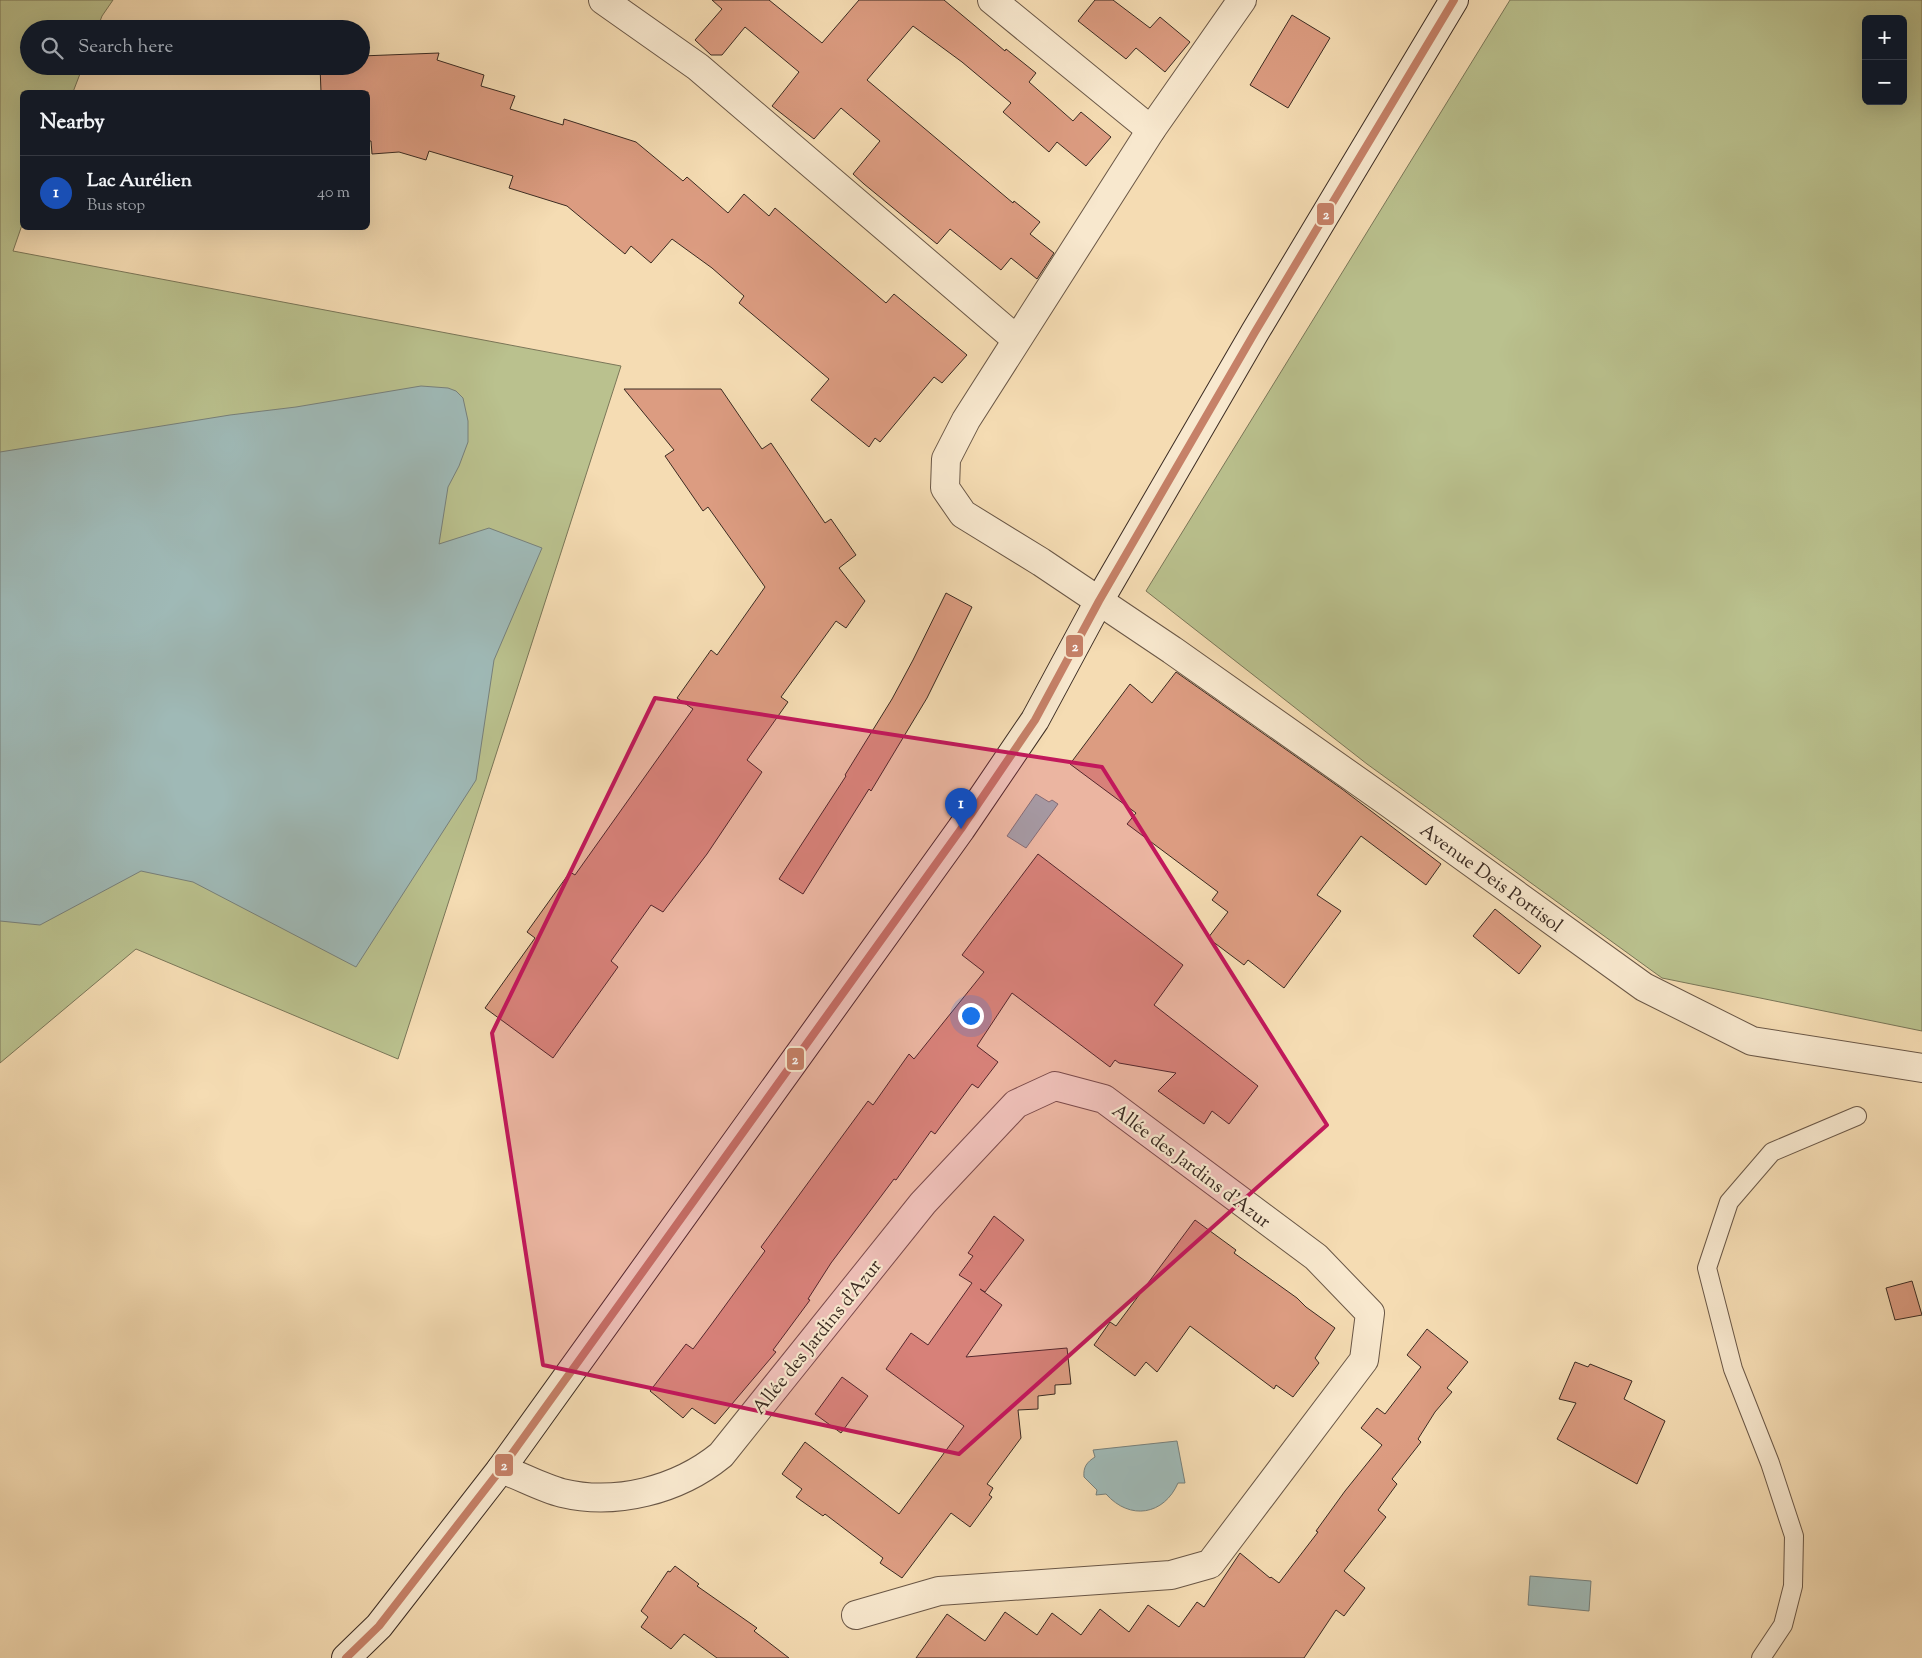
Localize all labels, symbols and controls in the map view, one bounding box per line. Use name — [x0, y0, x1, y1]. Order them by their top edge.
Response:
map controls — [1862, 15, 1907, 105]
button: + — [1862, 15, 1907, 60]
search box — [20, 20, 370, 75]
icon: search — [38, 34, 66, 62]
text: Search here — [78, 34, 173, 61]
button: − — [1862, 60, 1907, 105]
text: Nearby — [40, 108, 105, 138]
text: Lac Aurélien — [87, 168, 192, 195]
text: 1 — [53, 182, 59, 205]
text: 40 m — [317, 182, 350, 205]
text: Bus stop — [87, 195, 145, 218]
line badge: 2 — [1316, 202, 1335, 226]
text: 2 — [1323, 206, 1330, 226]
line badge: 2 — [1065, 634, 1084, 658]
text: 2 — [1072, 638, 1079, 658]
pin: 1 — [945, 788, 977, 829]
street label: Avenue Deis Portisol — [1414, 818, 1568, 940]
your location — [958, 1003, 984, 1029]
line badge: 2 — [786, 1047, 805, 1071]
text: 2 — [792, 1051, 799, 1071]
street label: Allée des Jardins d'Azur — [1105, 1098, 1276, 1236]
street label: Allée des Jardins d'Azur — [747, 1254, 889, 1421]
line badge: 2 — [494, 1453, 514, 1477]
text: 2 — [501, 1457, 508, 1477]

